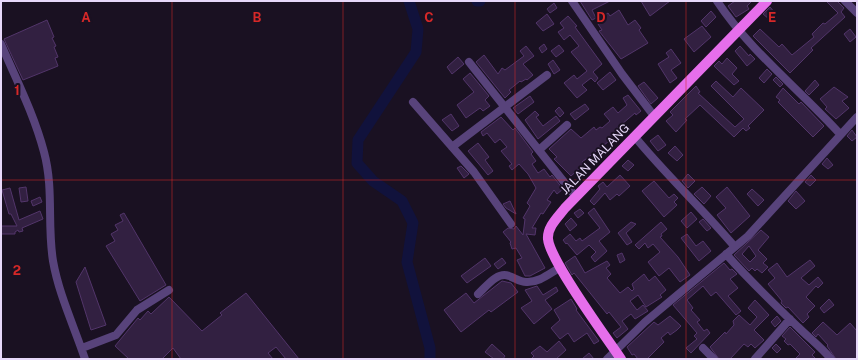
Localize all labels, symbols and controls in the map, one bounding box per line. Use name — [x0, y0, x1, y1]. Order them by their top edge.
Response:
text: A — [81, 10, 91, 25]
text: B — [253, 10, 262, 25]
text: C — [424, 10, 434, 25]
text: D — [596, 10, 606, 25]
text: E — [768, 10, 776, 25]
text: 1 — [14, 83, 20, 98]
street label: JALAN MALANG — [558, 121, 632, 197]
text: 2 — [13, 263, 21, 278]

